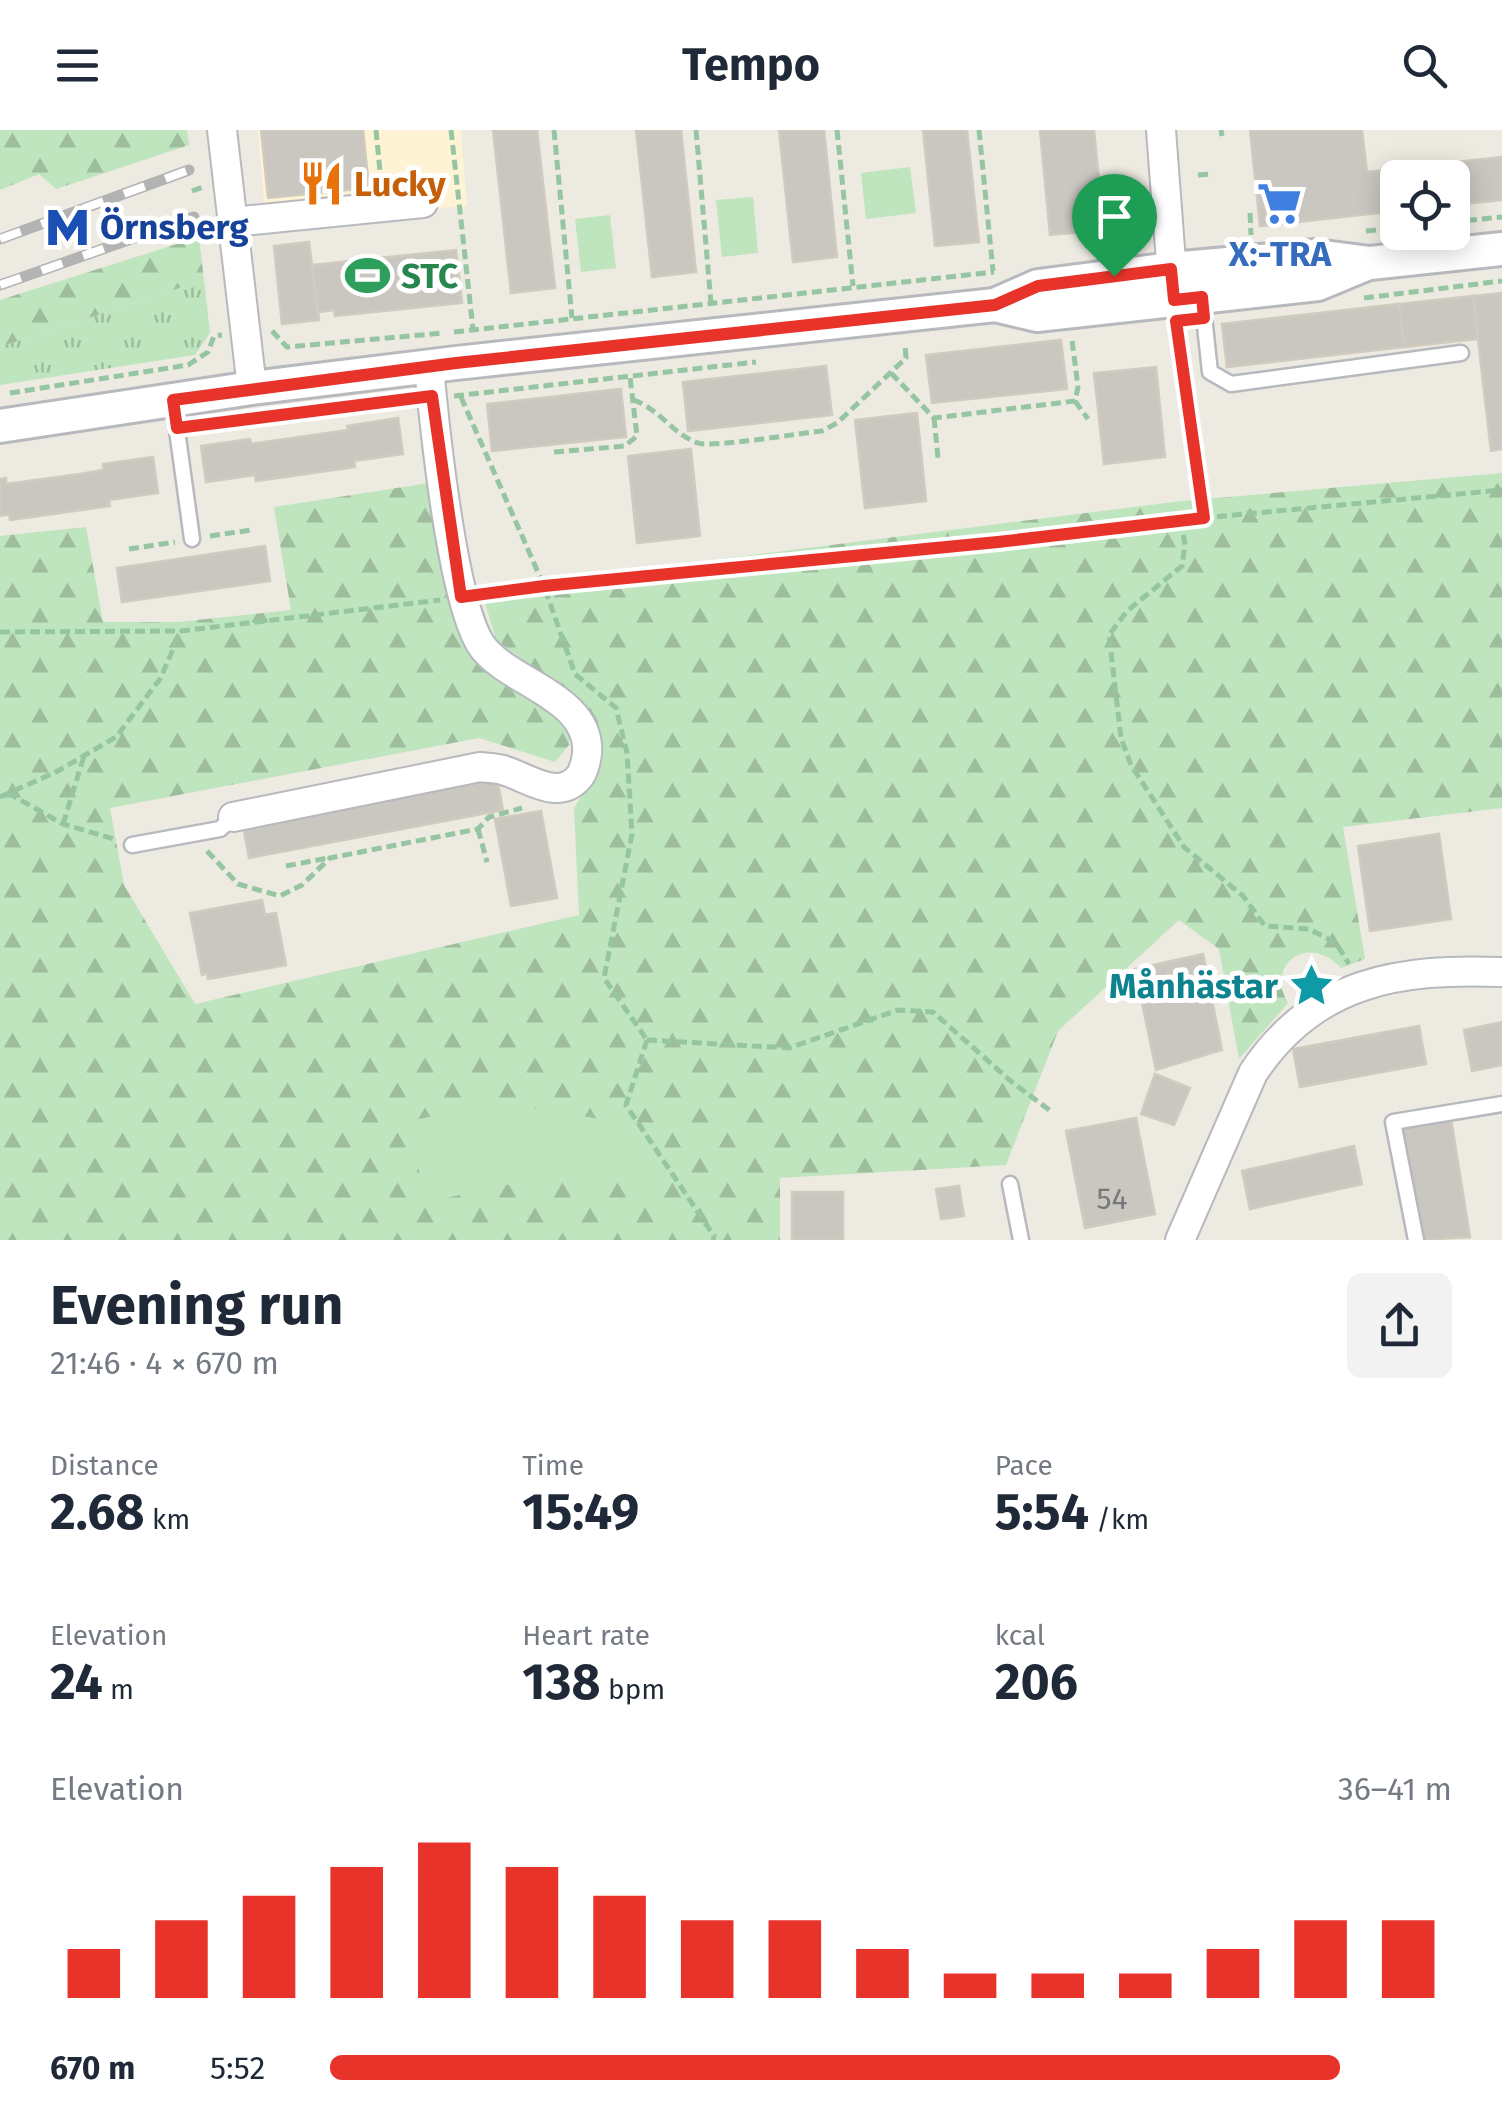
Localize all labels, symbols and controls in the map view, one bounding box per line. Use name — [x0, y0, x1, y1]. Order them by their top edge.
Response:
icon: menu — [50, 38, 105, 93]
text: Tempo — [682, 38, 820, 92]
icon: search — [1397, 38, 1452, 93]
restaurant icon: Lucky — [297, 160, 345, 208]
map controls — [1380, 160, 1470, 250]
button: locate — [1380, 160, 1470, 250]
place label: Lucky — [354, 163, 447, 205]
pin — [1072, 174, 1157, 277]
supermarket icon: X:-TRA — [1256, 180, 1304, 228]
icon: arrive — [1087, 189, 1142, 244]
metro station icon: Örnsberg — [43, 203, 91, 251]
place label: Örnsberg — [100, 206, 249, 248]
place label: X:-TRA — [1228, 233, 1333, 275]
sports icon: STC — [344, 252, 392, 300]
place label: STC — [401, 255, 458, 297]
place icon: Månhästar — [1287, 962, 1335, 1010]
place label: Månhästar — [1109, 965, 1279, 1007]
house number: 54 — [1097, 1181, 1128, 1217]
text: Evening run — [50, 1273, 344, 1339]
button: share — [1347, 1273, 1452, 1378]
text: 21:46 · 4 × 670 m — [50, 1344, 279, 1382]
text: Distance — [50, 1449, 159, 1482]
text: Time — [522, 1449, 584, 1482]
text: Pace — [995, 1449, 1053, 1482]
text: 2.68 — [50, 1482, 145, 1542]
text: 15:49 — [522, 1482, 639, 1542]
text: 5:54 — [995, 1482, 1089, 1542]
text: km — [145, 1503, 190, 1536]
text: /km — [1089, 1503, 1149, 1536]
text: Elevation — [50, 1619, 167, 1652]
text: Heart rate — [522, 1619, 650, 1652]
text: kcal — [995, 1619, 1045, 1652]
text: 24 — [50, 1652, 103, 1712]
text: 138 — [522, 1652, 601, 1712]
text: 206 — [995, 1652, 1078, 1712]
text: m — [103, 1673, 134, 1706]
text: bpm — [601, 1673, 665, 1706]
text: Elevation — [50, 1770, 184, 1808]
text: 36–41 m — [1338, 1770, 1452, 1808]
text: 670 m — [50, 2049, 135, 2087]
text: 5:52 — [210, 2049, 265, 2087]

